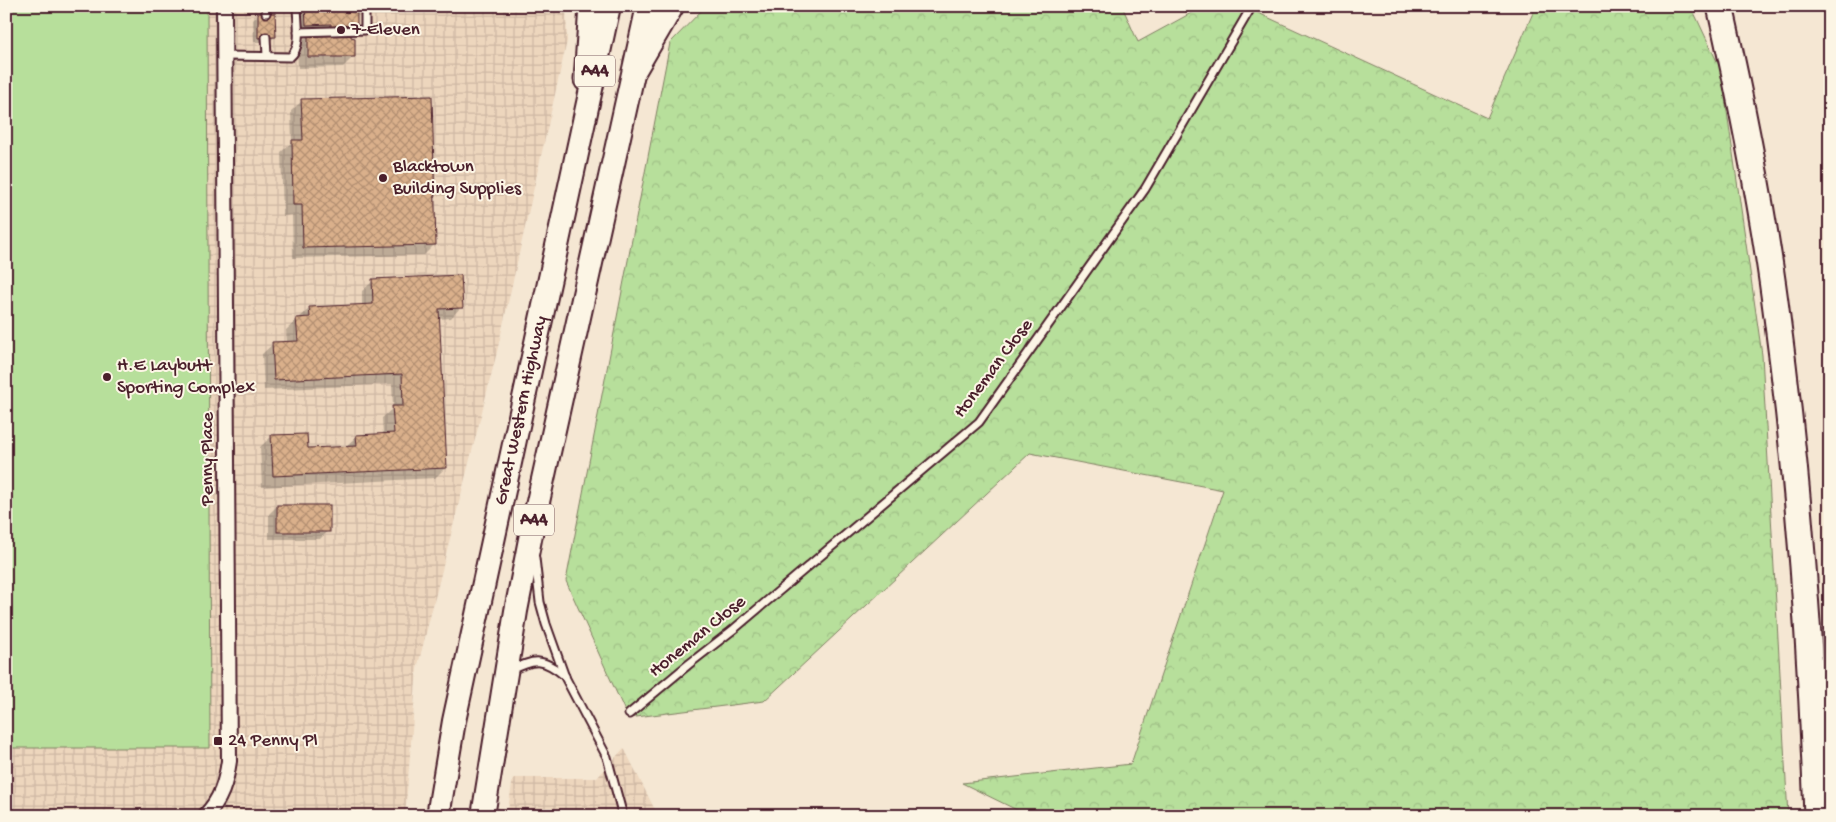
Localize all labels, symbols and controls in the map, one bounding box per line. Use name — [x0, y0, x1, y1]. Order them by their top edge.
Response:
place label: 7-Eleven — [350, 19, 420, 42]
marker: 7-Eleven — [335, 24, 347, 36]
road number: A44 — [575, 56, 615, 86]
place label: Blacktown Building Supplies — [392, 156, 522, 201]
marker: Blacktown Building Supplies — [377, 172, 389, 184]
street label: Great Western Highway — [490, 313, 553, 507]
street label: Honeman Close — [949, 315, 1039, 423]
place label: H.E Laybutt Sporting Complex — [117, 355, 255, 400]
marker: H.E Laybutt Sporting Complex — [101, 371, 113, 383]
street label: Penny Place — [197, 412, 220, 507]
road number: A44 — [514, 504, 554, 536]
street label: Honeman Close — [645, 591, 751, 683]
place label: 24 Penny Pl — [228, 730, 318, 753]
marker: 24 Penny Pl — [212, 735, 224, 747]

